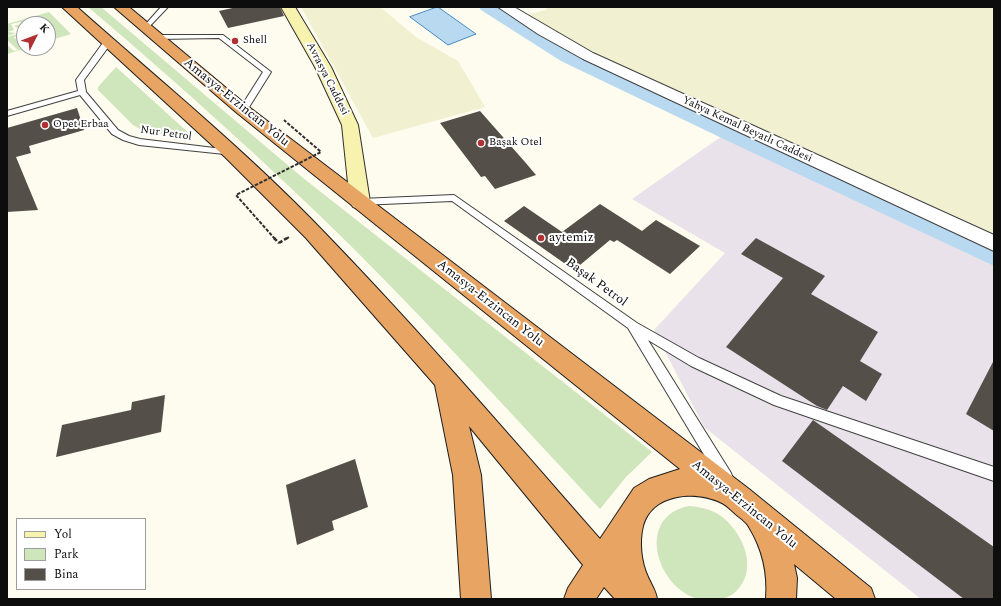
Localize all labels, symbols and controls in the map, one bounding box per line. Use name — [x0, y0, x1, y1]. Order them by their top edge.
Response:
north arrow — [16, 16, 56, 56]
text: K — [35, 19, 54, 37]
place label: Shell — [243, 34, 267, 48]
marker: Shell — [230, 36, 240, 46]
street label: Avrasya Caddesi — [303, 40, 351, 118]
street label: Amasya-Erzincan Yolu — [180, 56, 292, 150]
street label: Yahya Kemal Beyatlı Caddesi — [680, 94, 814, 166]
place label: Opet Erbaa — [53, 118, 109, 132]
marker: Opet Erbaa — [40, 120, 50, 130]
street label: Nur Petrol — [139, 124, 193, 144]
place label: Başak Otel — [489, 136, 542, 150]
marker: Başak Otel — [476, 138, 486, 148]
place label: aytemiz — [549, 230, 594, 246]
marker: aytemiz — [536, 233, 546, 243]
street label: Başak Petrol — [562, 255, 630, 311]
street label: Amasya-Erzincan Yolu — [433, 257, 547, 351]
street label: Amasya-Erzincan Yolu — [688, 458, 800, 552]
legend — [16, 518, 146, 590]
text: Yol — [54, 525, 72, 544]
text: Park — [54, 545, 79, 564]
text: Bina — [54, 565, 78, 584]

